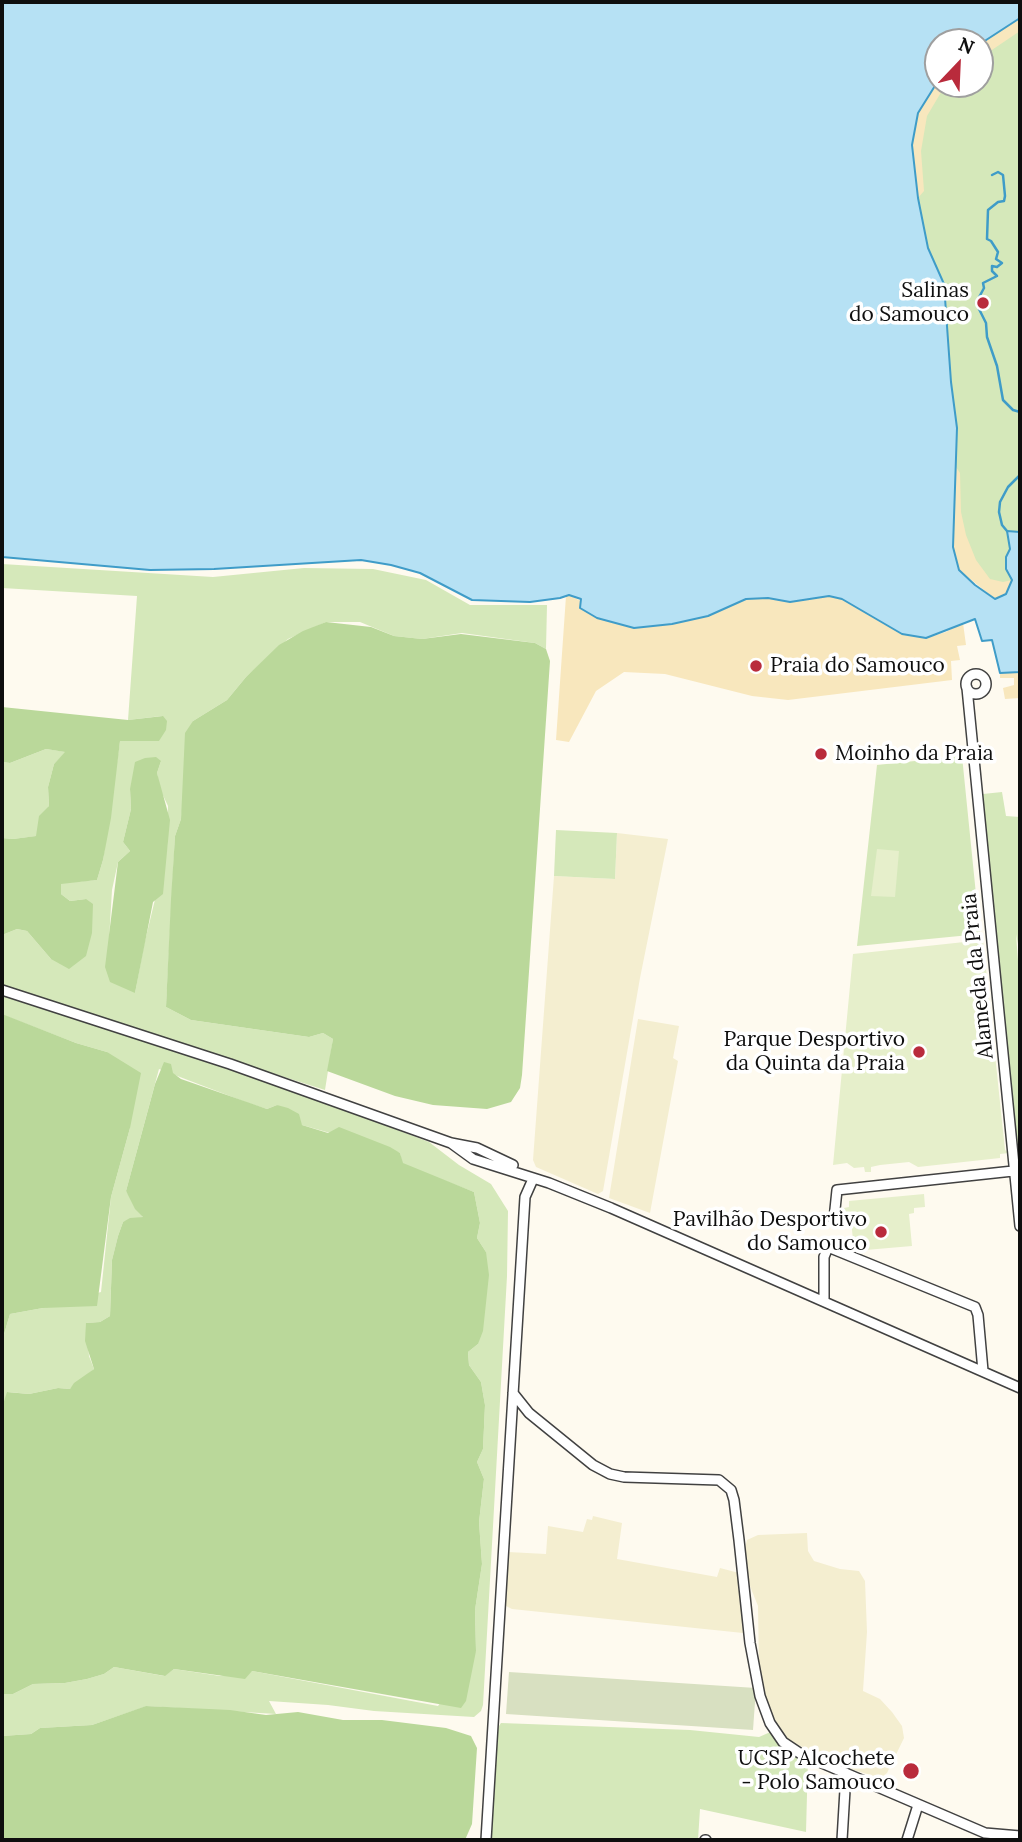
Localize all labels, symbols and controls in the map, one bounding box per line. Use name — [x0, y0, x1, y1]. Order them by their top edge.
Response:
north arrow — [924, 28, 994, 98]
text: N — [955, 32, 978, 59]
place label: Salinas do Samouco — [849, 278, 969, 328]
marker: Salinas do Samouco — [975, 295, 991, 311]
place label: Praia do Samouco — [770, 653, 945, 679]
marker: Praia do Samouco — [748, 658, 764, 674]
place label: Moinho da Praia — [835, 741, 994, 767]
marker: Moinho da Praia — [813, 746, 829, 762]
street label: Alameda da Praia — [957, 892, 999, 1060]
place label: Parque Desportivo da Quinta da Praia — [723, 1027, 905, 1077]
marker: Parque Desportivo da Quinta da Praia — [911, 1044, 927, 1060]
place label: Pavilhão Desportivo do Samouco — [673, 1207, 867, 1257]
marker: Pavilhão Desportivo do Samouco — [873, 1224, 889, 1240]
place label: UCSP Alcochete - Polo Samouco — [738, 1746, 895, 1796]
marker: UCSP Alcochete - Polo Samouco — [901, 1761, 921, 1781]

